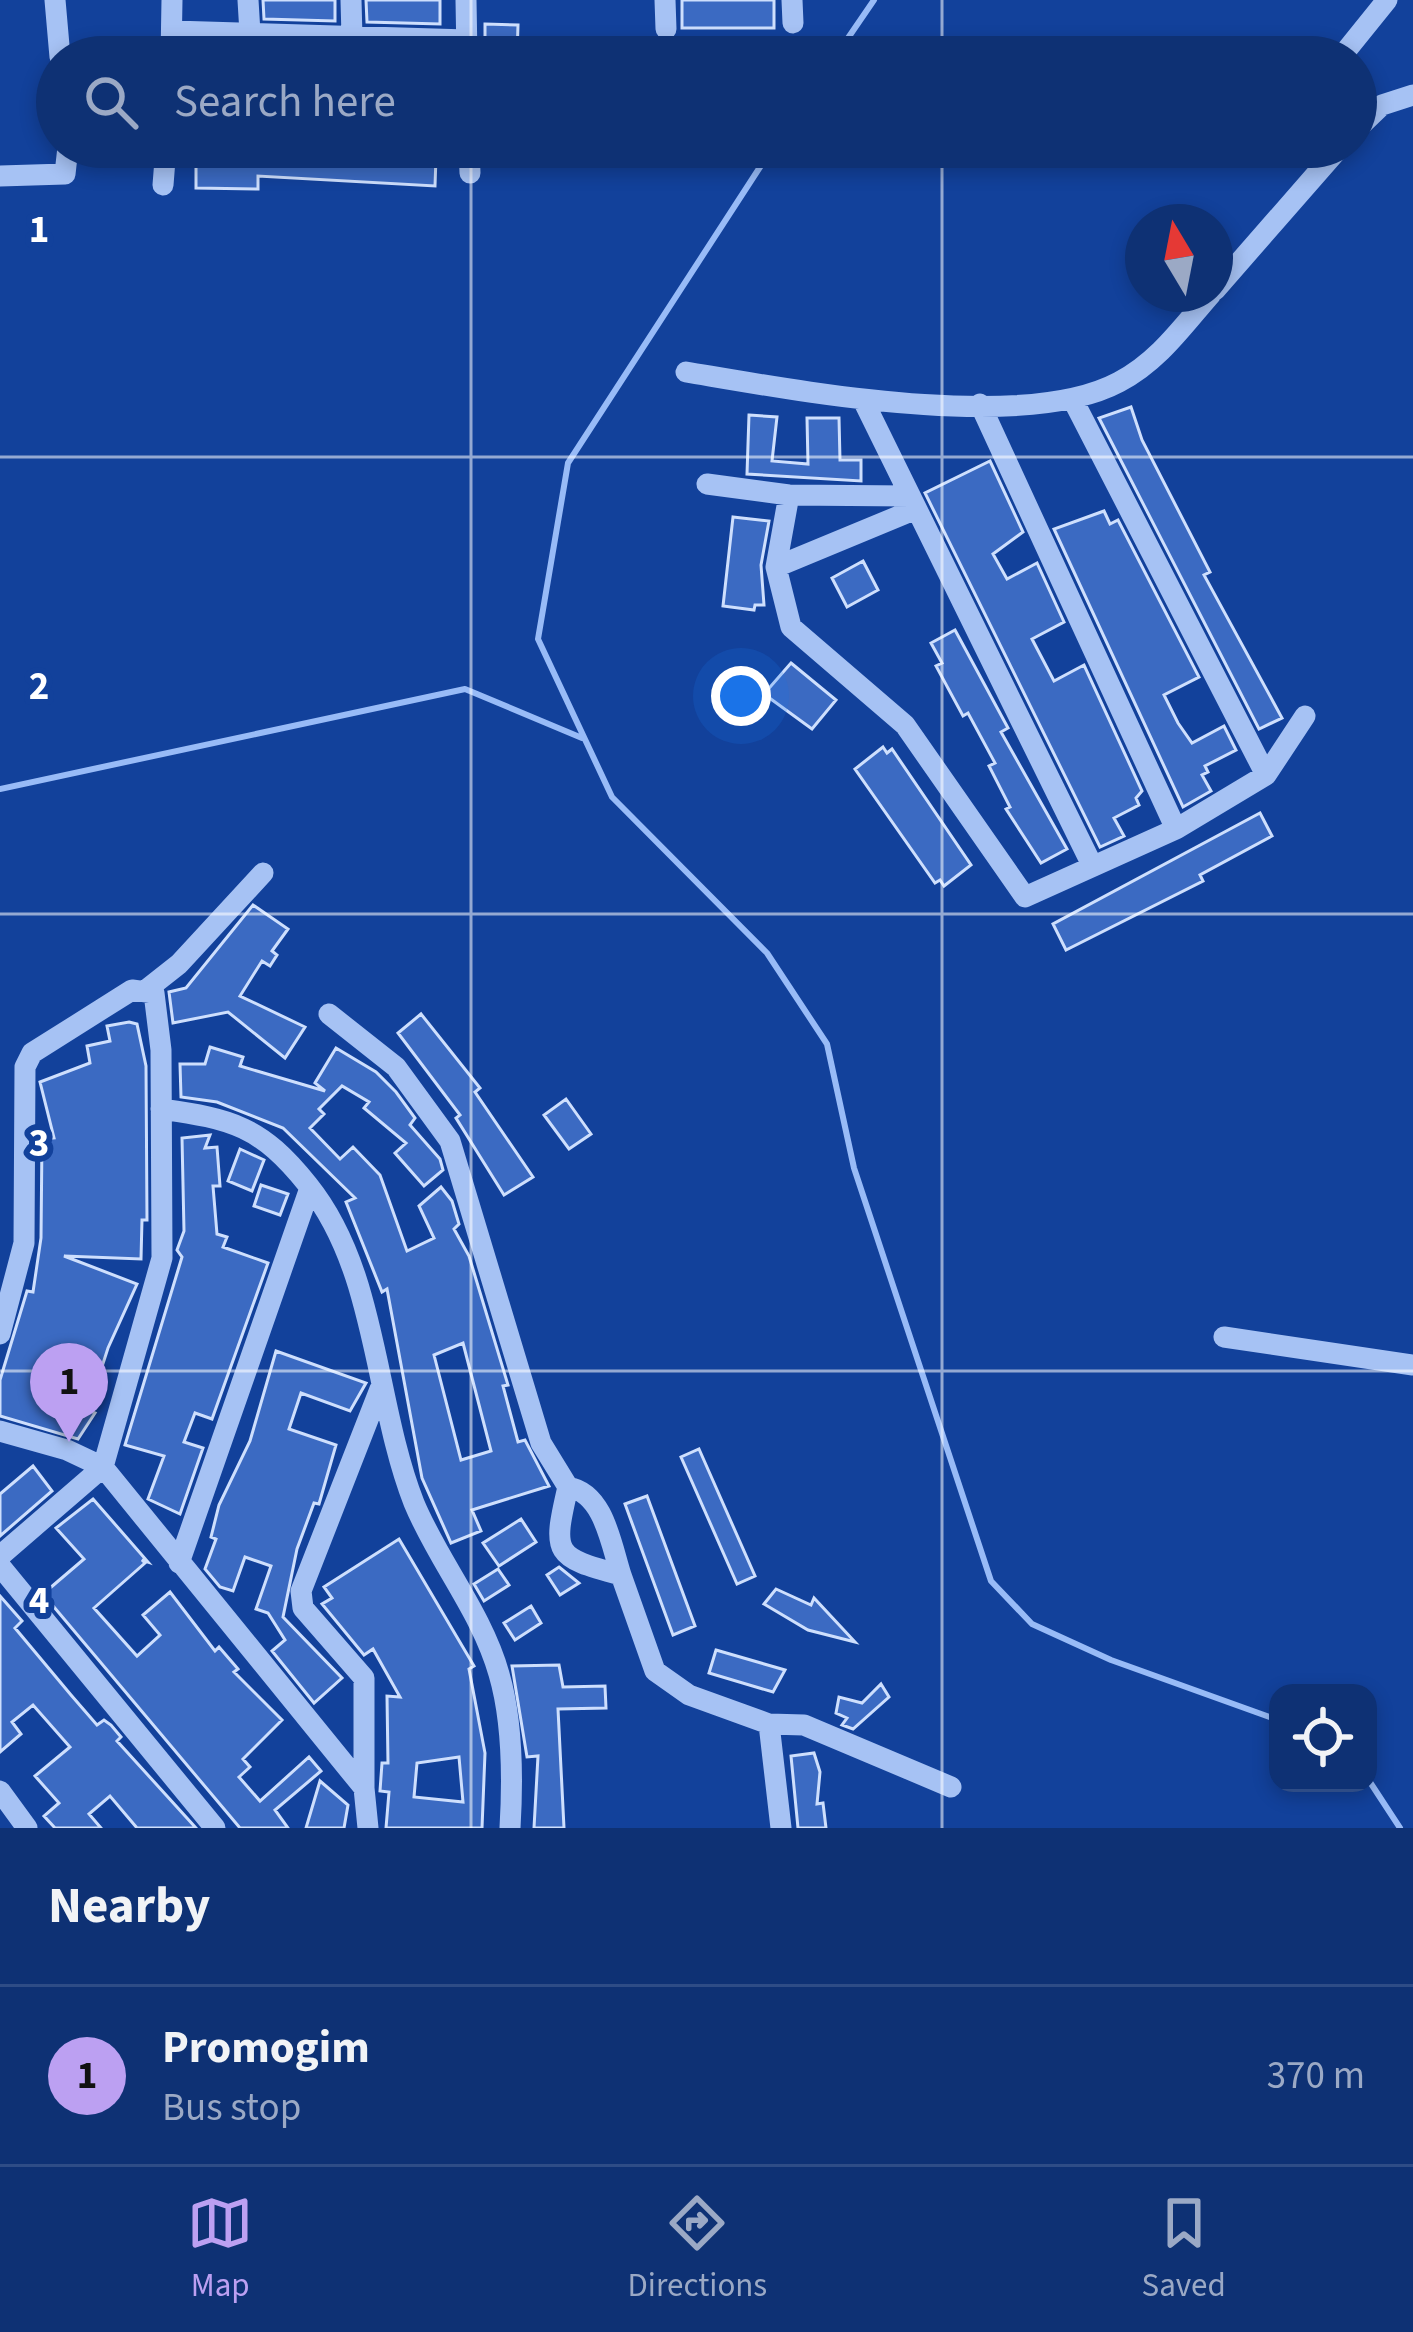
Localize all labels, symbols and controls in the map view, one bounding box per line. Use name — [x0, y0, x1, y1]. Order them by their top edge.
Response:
search box — [36, 36, 1377, 168]
icon: search — [78, 69, 144, 135]
text: Search here — [174, 70, 396, 134]
text: 1 — [29, 202, 49, 258]
north arrow — [1125, 204, 1233, 312]
text: 2 — [29, 659, 49, 715]
your location — [711, 666, 771, 726]
text: 3 — [29, 1116, 49, 1172]
pin: 1 — [30, 1343, 108, 1442]
text: 4 — [29, 1573, 49, 1629]
map controls — [1269, 1684, 1377, 1792]
button: locate — [1269, 1684, 1377, 1792]
text: Nearby — [48, 1870, 210, 1942]
text: Promogim — [162, 2016, 370, 2080]
text: 1 — [77, 2048, 97, 2104]
text: 370 m — [1267, 2048, 1365, 2104]
text: Bus stop — [162, 2080, 301, 2136]
tab: Map — [187, 2190, 253, 2309]
tab: Directions — [628, 2190, 767, 2309]
tab: Saved — [1142, 2190, 1226, 2309]

